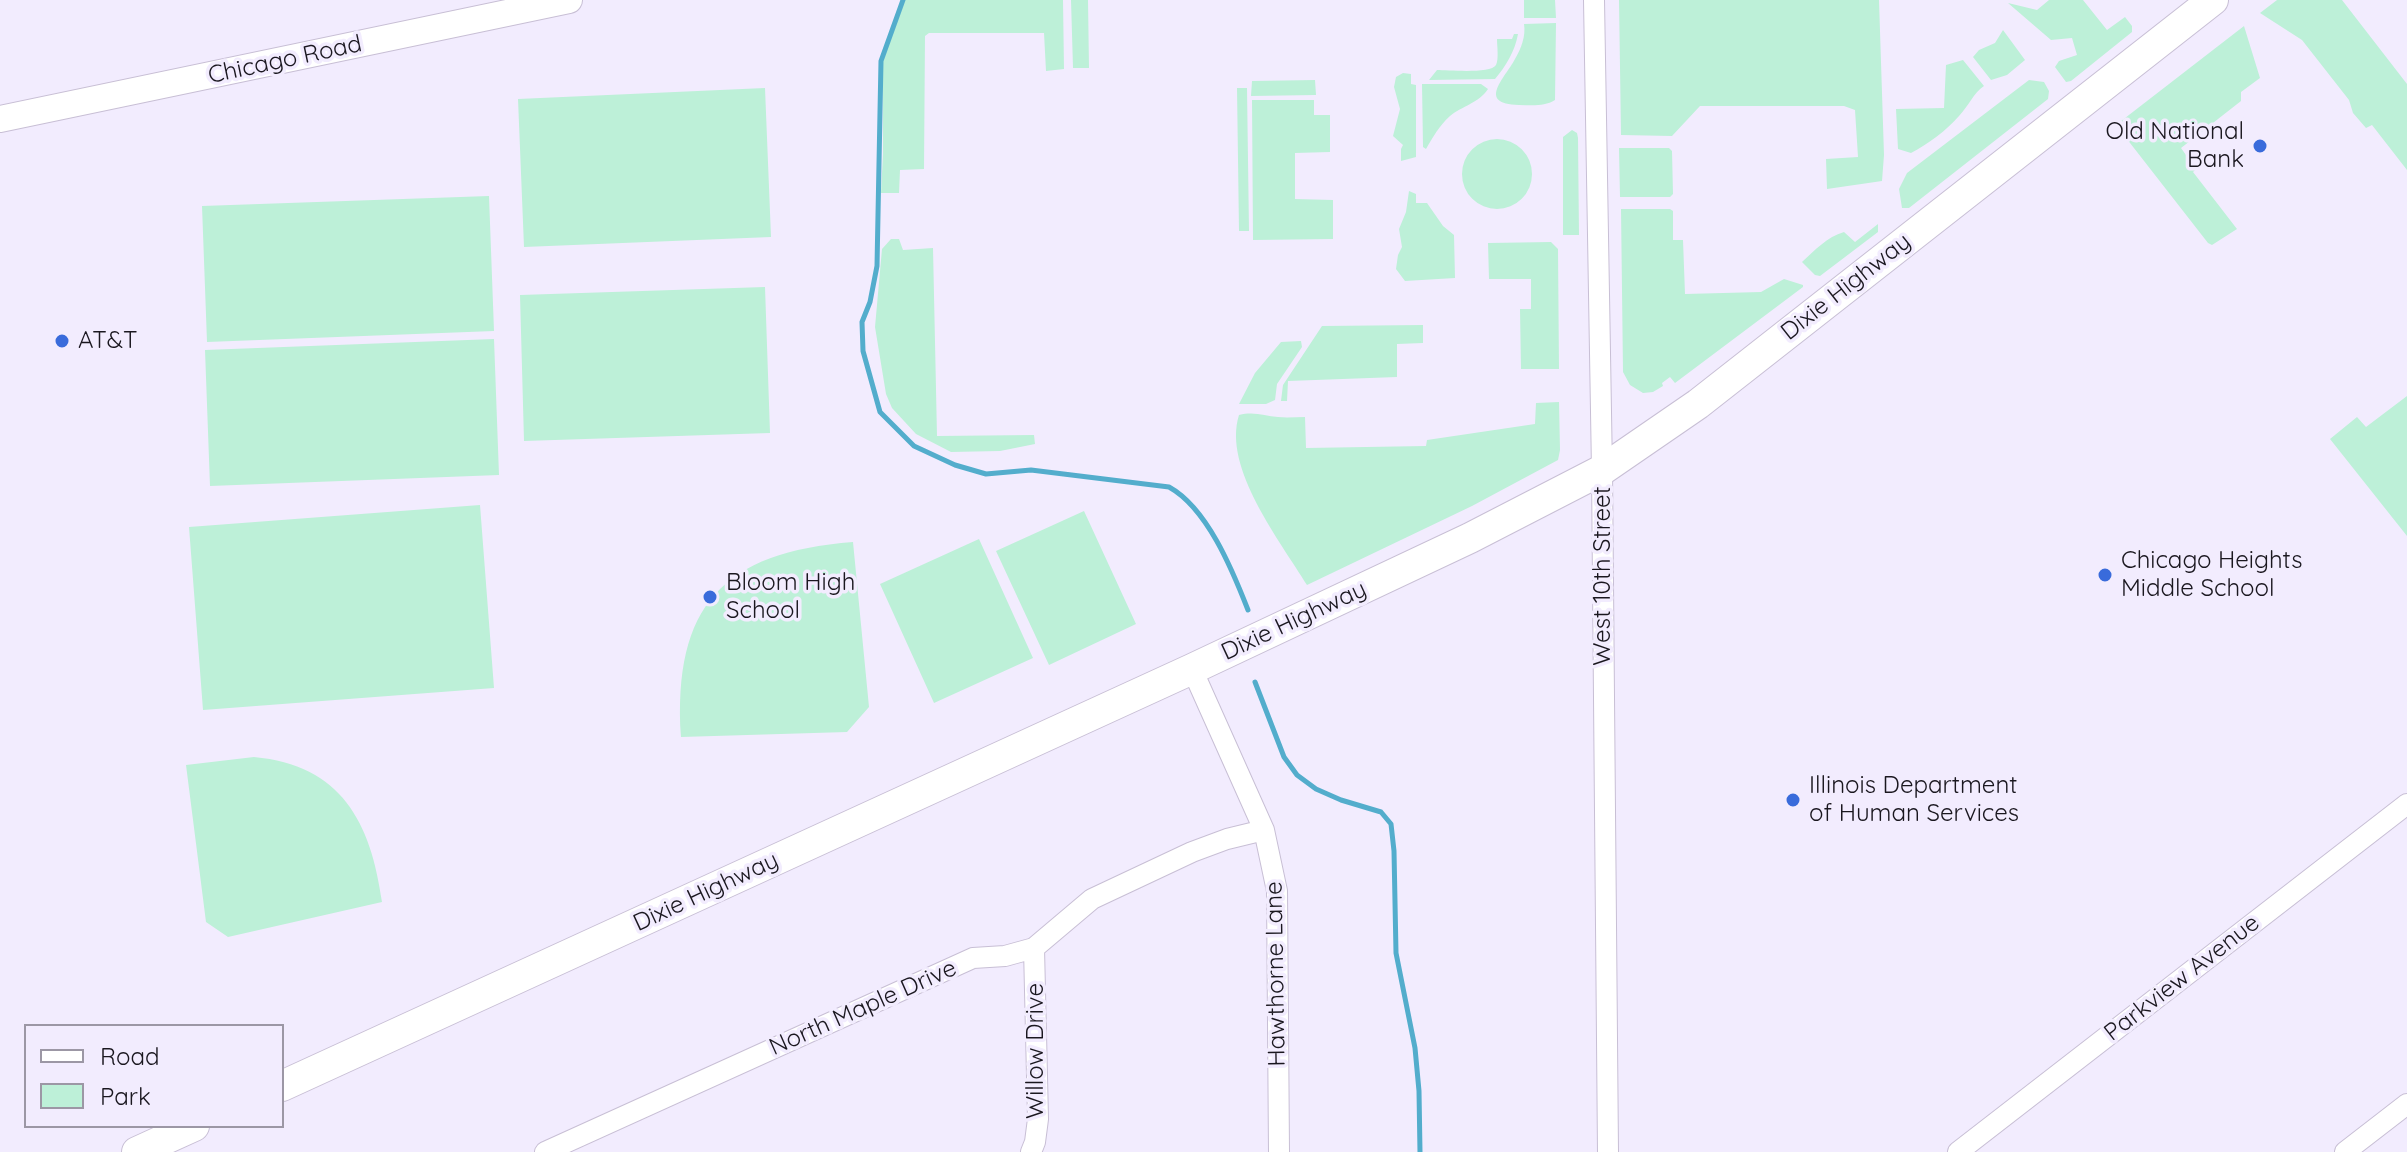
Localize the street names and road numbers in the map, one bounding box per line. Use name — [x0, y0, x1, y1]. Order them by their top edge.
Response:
street label: Chicago Road — [205, 30, 365, 90]
street label: Dixie Highway — [1775, 227, 1917, 347]
street label: West 10th Street — [1589, 486, 1617, 666]
street label: Dixie Highway — [1217, 575, 1371, 667]
street label: Dixie Highway — [629, 846, 783, 938]
street label: Hawthorne Lane — [1260, 881, 1292, 1067]
street label: Parkview Avenue — [2099, 909, 2265, 1047]
street label: North Maple Drive — [765, 954, 961, 1062]
street label: Willow Drive — [1022, 983, 1050, 1119]

